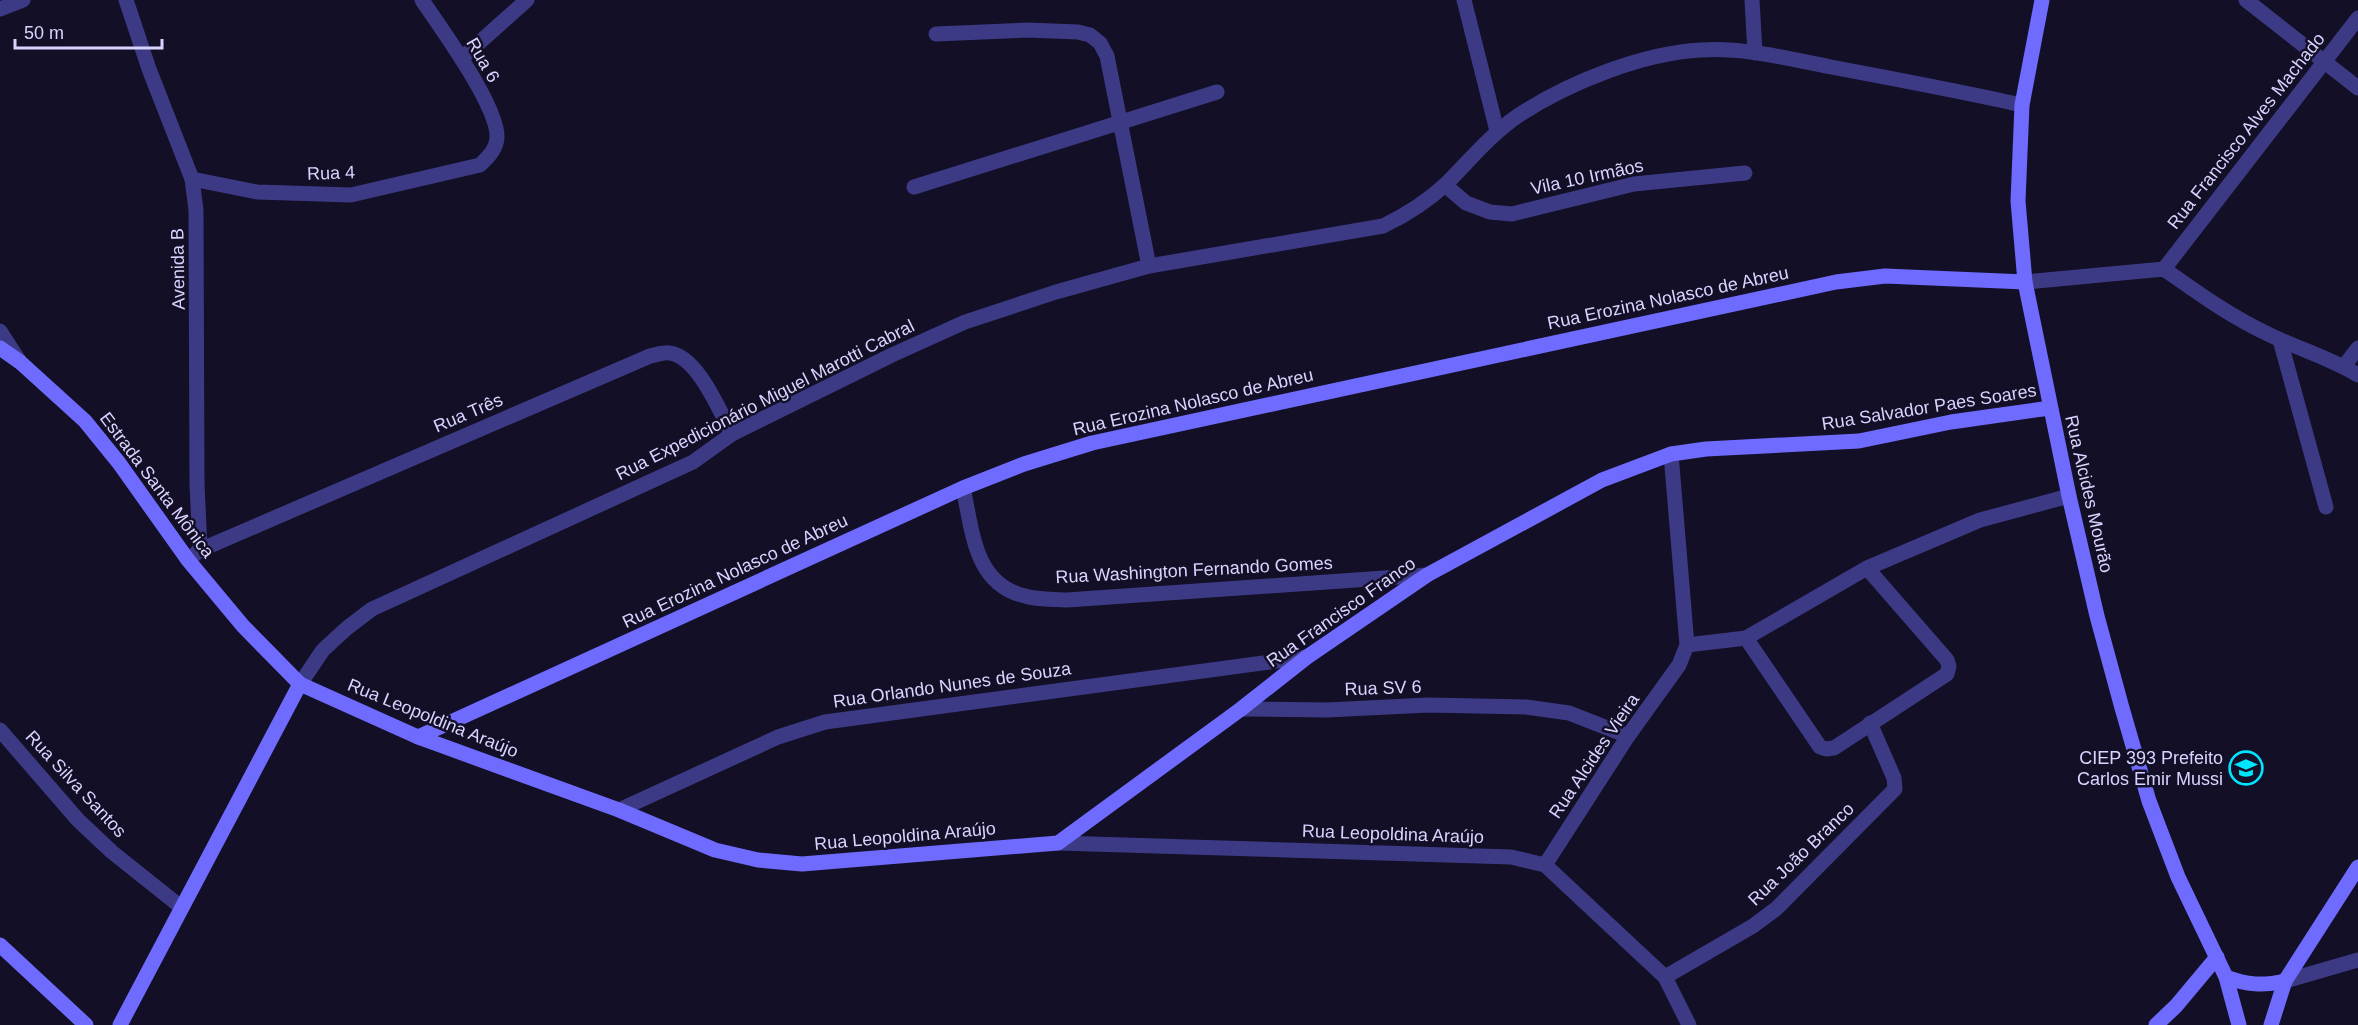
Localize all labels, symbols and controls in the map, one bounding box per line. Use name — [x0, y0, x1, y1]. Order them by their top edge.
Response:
scale bar — [15, 12, 162, 50]
text: 50 m — [24, 23, 64, 43]
street label: Rua Francisco Alves Machado — [2163, 29, 2329, 233]
street label: Rua 6 — [462, 34, 504, 86]
street label: Vila 10 Irmãos — [1529, 155, 1645, 199]
street label: Rua 4 — [307, 162, 355, 184]
street label: Avenida B — [167, 228, 189, 310]
street label: Rua Erozina Nolasco de Abreu — [1546, 263, 1790, 333]
street label: Rua Expedicionário Miguel Marotti Cabral — [612, 316, 918, 484]
street label: Rua Erozina Nolasco de Abreu — [1071, 365, 1315, 439]
street label: Rua Salvador Paes Soares — [1820, 380, 2038, 434]
street label: Rua Três — [430, 390, 506, 436]
street label: Estrada Santa Mônica — [96, 408, 219, 563]
street label: Rua Alcides Mourão — [2061, 413, 2117, 575]
street label: Rua Erozina Nolasco de Abreu — [619, 510, 851, 632]
street label: Rua Washington Fernando Gomes — [1055, 553, 1333, 587]
street label: Rua Francisco Franco — [1263, 553, 1419, 671]
street label: Rua Orlando Nunes de Souza — [832, 658, 1073, 712]
street label: Rua Leopoldina Araújo — [345, 675, 521, 761]
street label: Rua SV 6 — [1344, 677, 1422, 699]
street label: Rua Alcides Vieira — [1545, 689, 1644, 822]
street label: Rua Silva Santos — [22, 727, 130, 841]
place label: CIEP 393 Prefeito Carlos Emir Mussi — [2077, 748, 2223, 789]
school or university icon: CIEP 393 Prefeito Carlos Emir Mussi — [2228, 750, 2264, 786]
street label: Rua João Branco — [1744, 798, 1858, 910]
street label: Rua Leopoldina Araújo — [813, 818, 997, 854]
street label: Rua Leopoldina Araújo — [1302, 821, 1484, 847]

